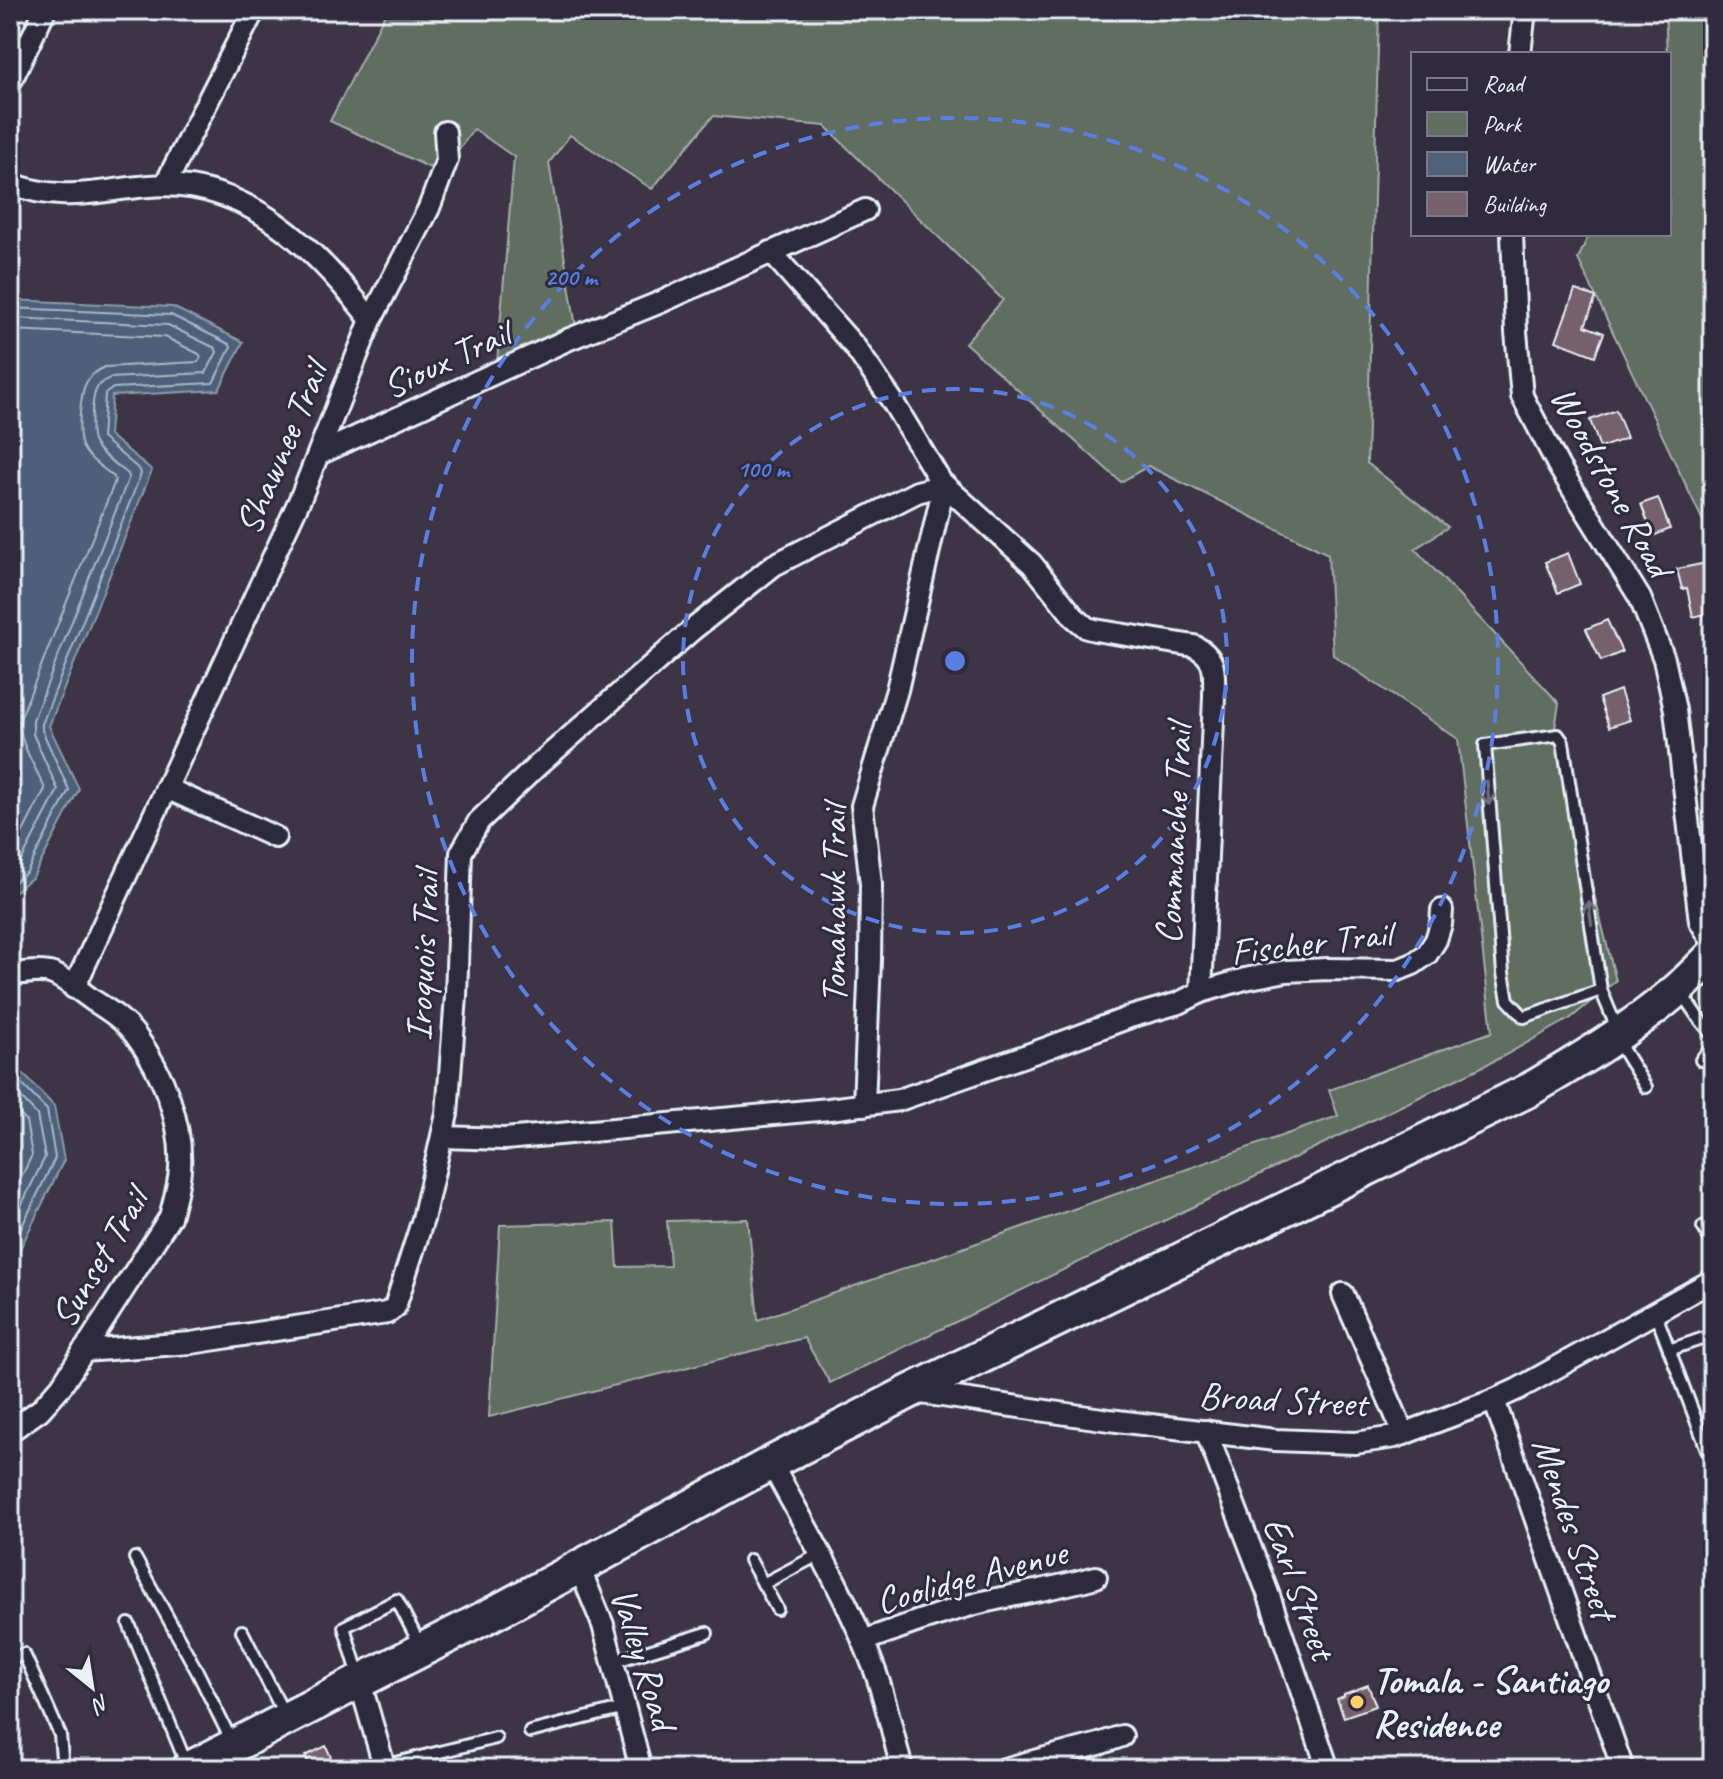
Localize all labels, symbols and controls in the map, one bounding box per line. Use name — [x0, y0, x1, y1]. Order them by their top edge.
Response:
legend — [1411, 52, 1671, 236]
text: Road — [1483, 69, 1527, 99]
text: Park — [1483, 109, 1523, 139]
text: Water — [1483, 149, 1538, 179]
text: Building — [1483, 189, 1548, 219]
text: 200 m — [545, 262, 599, 292]
street label: Sioux Trail — [375, 307, 523, 409]
street label: Shawnee Trail — [224, 349, 341, 541]
street label: Woodstone Road — [1540, 378, 1686, 590]
text: 100 m — [737, 454, 791, 484]
centre of rings — [941, 647, 969, 675]
street label: Commanche Trail — [1144, 716, 1203, 945]
one-way arrow — [1481, 779, 1496, 806]
street label: Tomahawk Trail — [810, 798, 857, 1003]
street label: Iroquois Trail — [395, 863, 451, 1042]
one-way arrow — [1582, 900, 1597, 926]
street label: Fischer Trail — [1228, 909, 1401, 976]
street label: Sunset Trail — [40, 1175, 162, 1336]
street label: Broad Street — [1198, 1372, 1372, 1428]
street label: Mendes Street — [1522, 1431, 1629, 1630]
street label: Earl Street — [1252, 1511, 1348, 1669]
street label: Coolidge Avenue — [871, 1528, 1074, 1624]
street label: Valley Road — [600, 1582, 689, 1740]
north arrow — [52, 1647, 132, 1727]
place label: Tomala - Santiago Residence — [1373, 1657, 1610, 1748]
text: N — [86, 1688, 114, 1721]
marker: Tomala - Santiago Residence — [1348, 1693, 1366, 1711]

